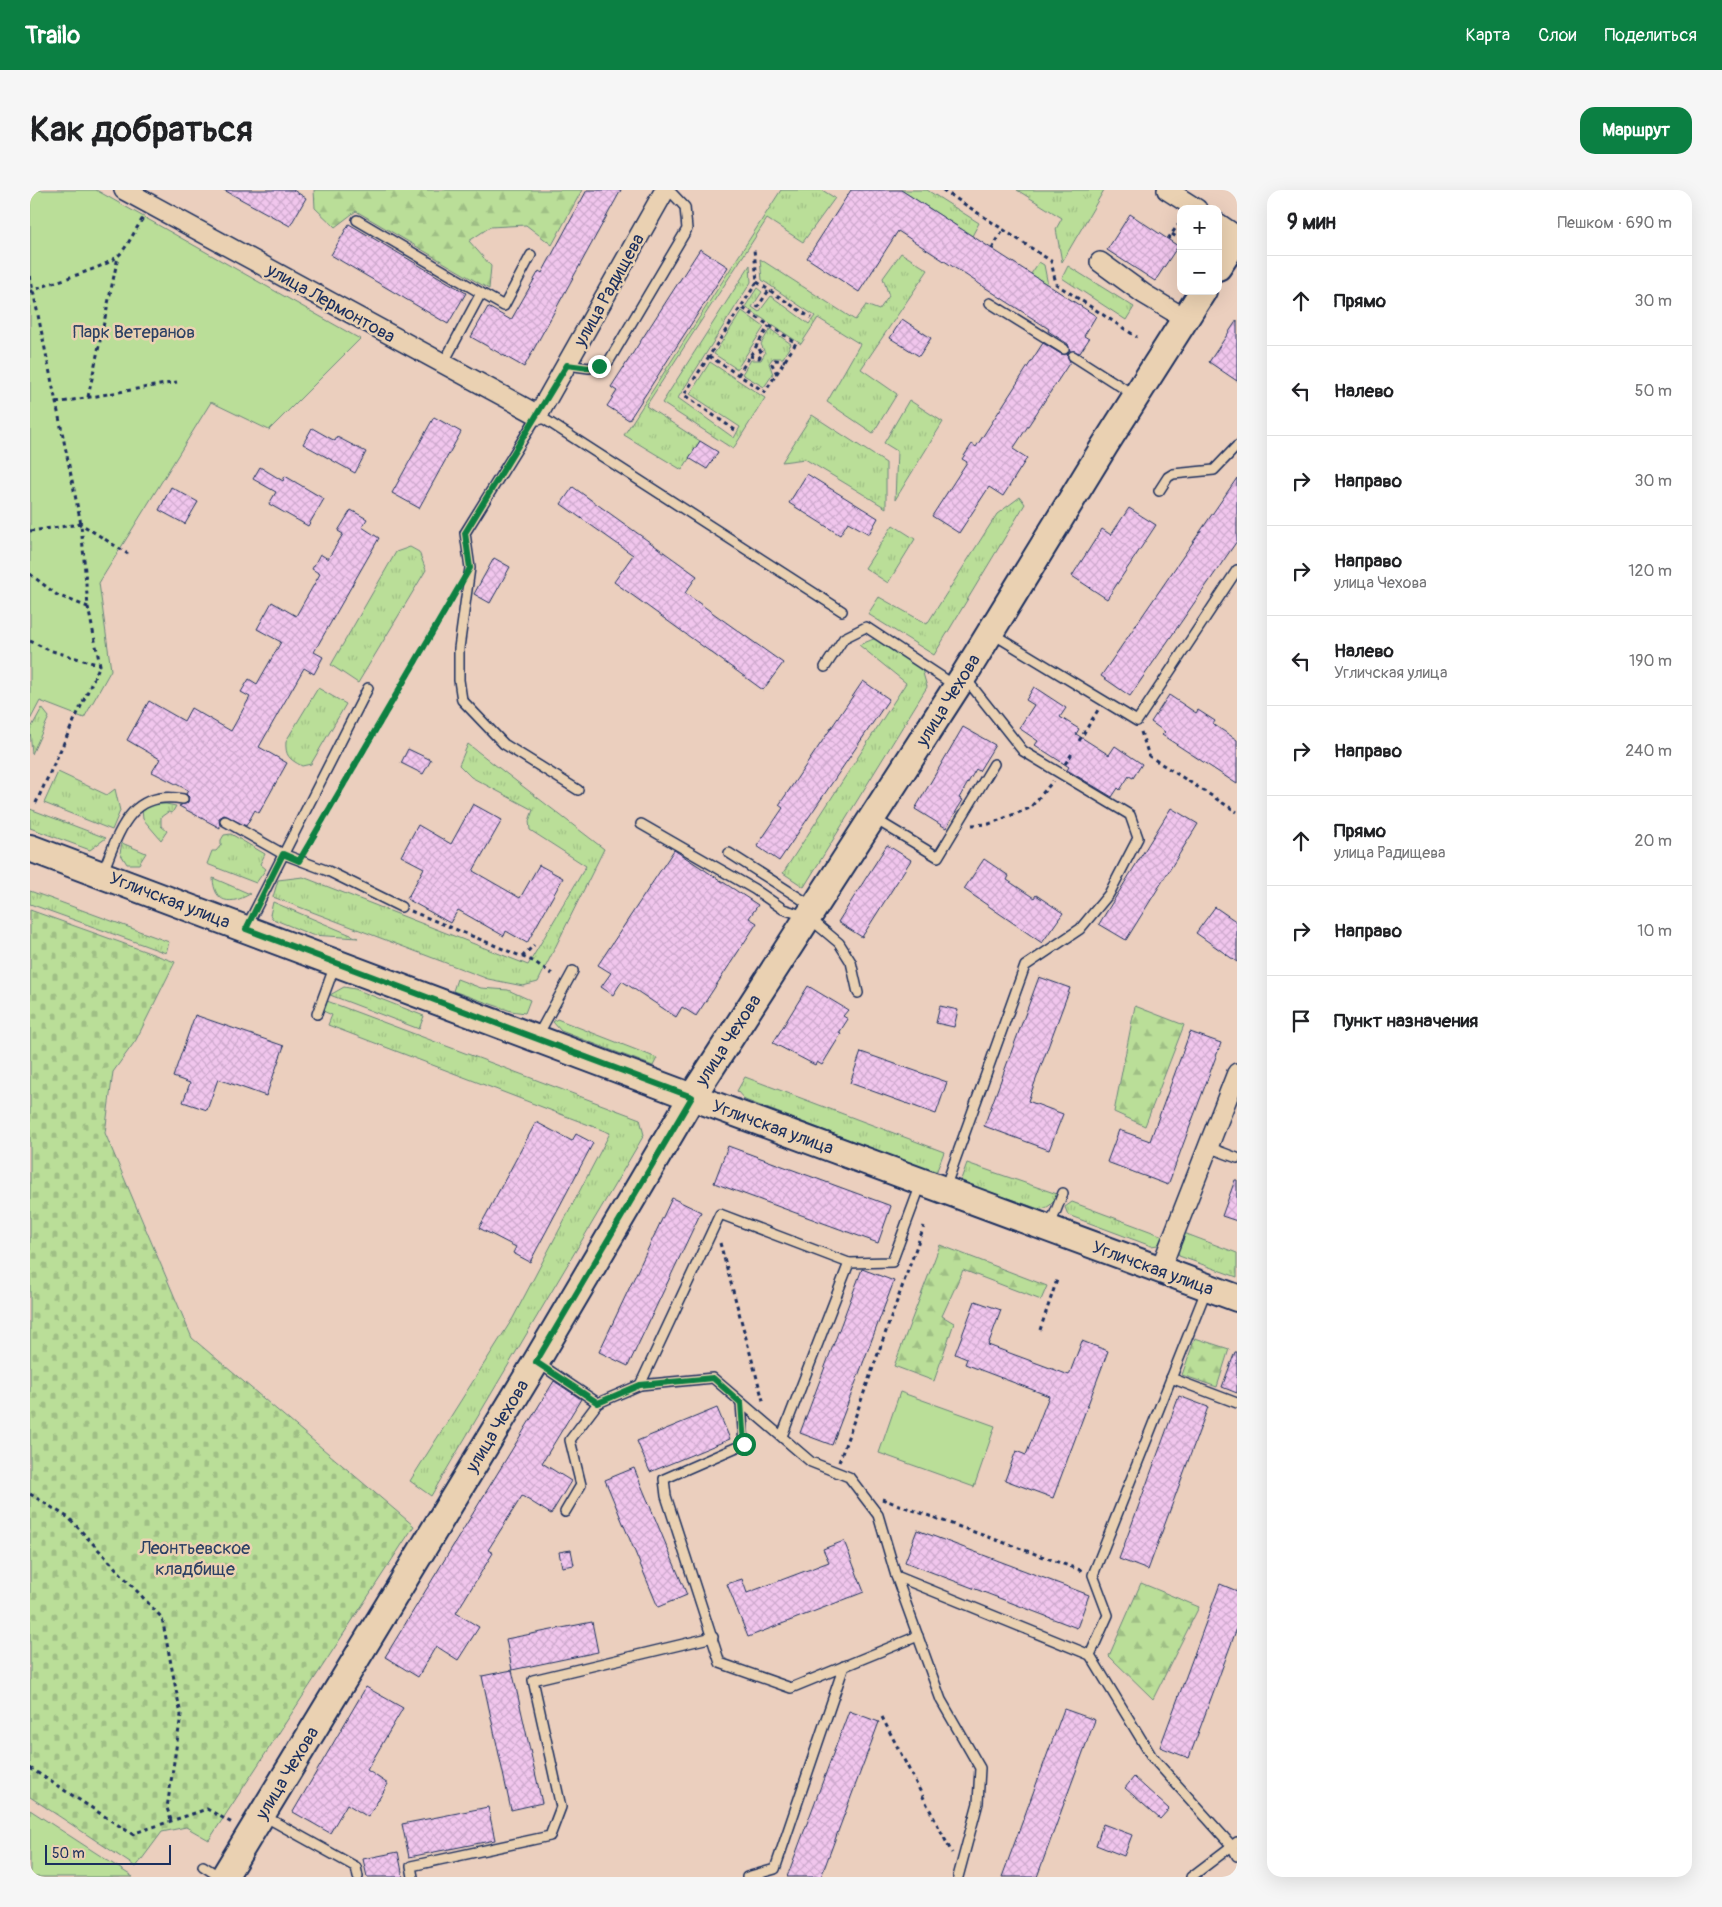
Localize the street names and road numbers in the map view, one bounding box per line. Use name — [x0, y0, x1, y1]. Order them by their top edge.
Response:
street label: улица Радищева — [568, 230, 650, 352]
street label: улица Лермонтова — [262, 258, 399, 348]
street label: улица Чехова — [911, 650, 986, 751]
street label: Угличская улица — [106, 867, 233, 934]
street label: улица Чехова — [690, 990, 766, 1091]
street label: Угличская улица — [709, 1095, 837, 1160]
street label: Угличская улица — [1089, 1236, 1217, 1301]
street label: улица Чехова — [460, 1376, 534, 1478]
street label: улица Чехова — [250, 1723, 324, 1825]

